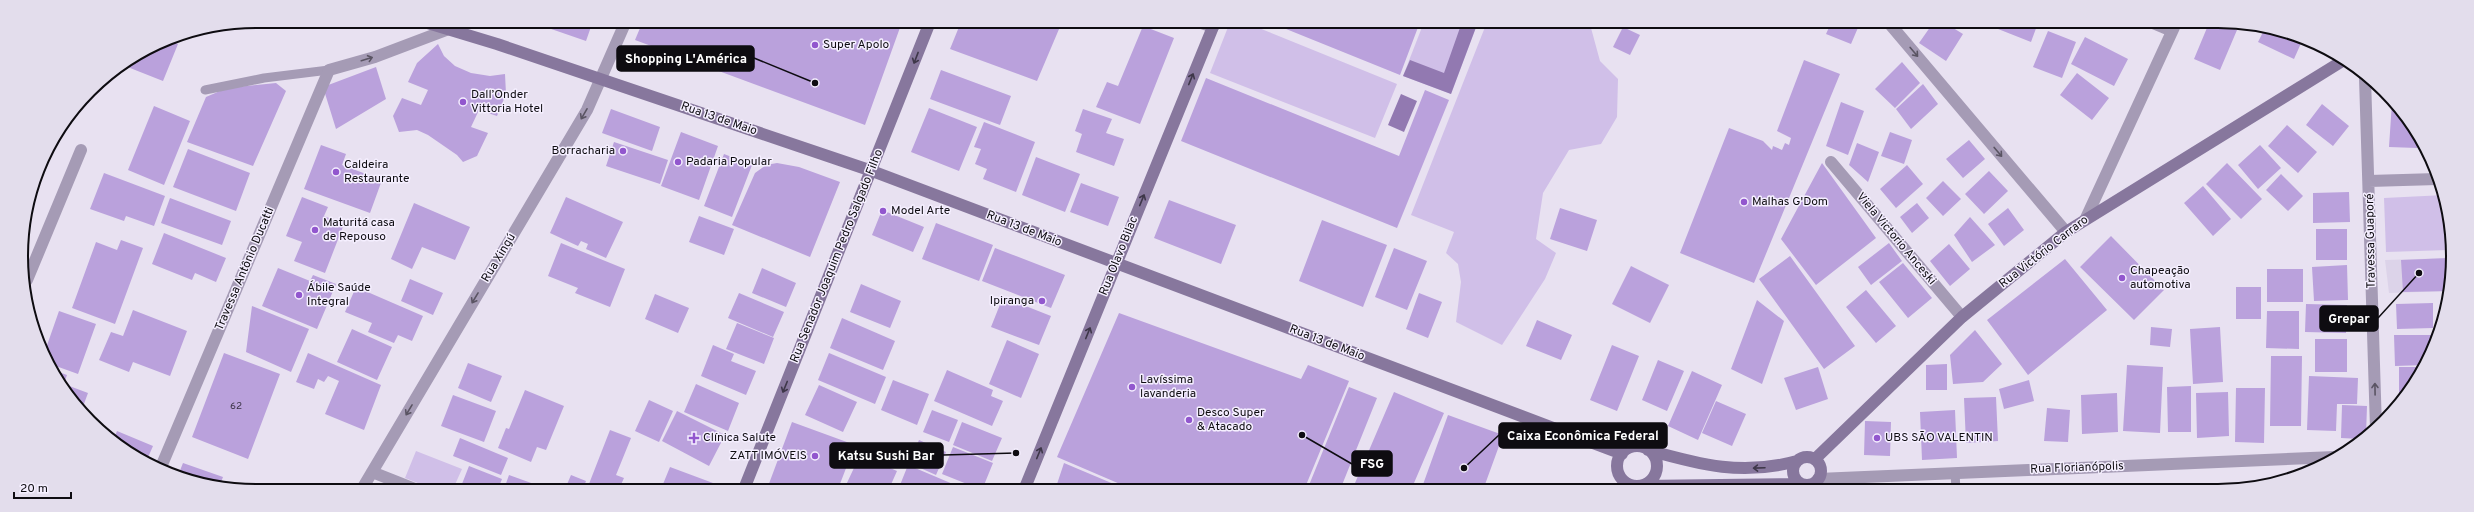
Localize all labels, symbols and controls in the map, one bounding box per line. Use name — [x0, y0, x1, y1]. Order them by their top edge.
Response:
place label: Super Apolo — [823, 37, 890, 53]
marker: Super Apolo — [810, 40, 820, 50]
callout: Shopping L'América — [617, 46, 754, 71]
one-way arrow — [1909, 47, 1918, 58]
text: Shopping L'América — [625, 52, 747, 68]
one-way arrow — [911, 52, 919, 64]
one-way arrow — [360, 55, 373, 62]
one-way arrow — [1188, 74, 1196, 86]
place label: Dall’Onder Vittoria Hotel — [471, 87, 543, 117]
marker: Dall’Onder Vittoria Hotel — [458, 97, 468, 107]
street label: Rua 13 de Maio — [679, 98, 760, 140]
one-way arrow — [580, 108, 588, 120]
place label: Borracharia — [552, 143, 615, 159]
marker: Borracharia — [618, 146, 628, 156]
one-way arrow — [1993, 146, 2002, 157]
street label: Rua Senador Joaquim Pedro Salgado Filho — [787, 147, 887, 365]
place label: Padaria Popular — [686, 154, 772, 170]
place label: Caldeira Restaurante — [344, 157, 409, 187]
marker: Padaria Popular — [673, 157, 683, 167]
marker: Caldeira Restaurante — [331, 167, 341, 177]
street label: Viela Victorio Anceski — [1853, 189, 1939, 289]
street label: Travessa Guaporé — [2362, 193, 2380, 289]
one-way arrow — [1139, 194, 1147, 206]
place label: Malhas G'Dom — [1752, 194, 1828, 210]
marker: Malhas G'Dom — [1739, 197, 1749, 207]
place label: Model Arte — [891, 203, 950, 219]
street label: Travessa Antônio Ducatti — [212, 205, 278, 333]
marker: Model Arte — [878, 206, 888, 216]
street label: Rua 13 de Maio — [984, 207, 1064, 251]
street label: Rua Victório Carraro — [1996, 212, 2092, 292]
street label: Rua Olavo Bilac — [1096, 214, 1142, 298]
place label: Maturitá casa de Repouso — [323, 215, 395, 245]
marker: Maturitá casa de Repouso — [310, 225, 320, 235]
street label: Rua Xingú — [478, 231, 520, 285]
place label: Chapeação automotiva — [2130, 263, 2191, 293]
marker: Chapeação automotiva — [2117, 273, 2127, 283]
place label: Ábile Saúde Integral — [307, 280, 371, 310]
marker: Ábile Saúde Integral — [294, 290, 304, 300]
one-way arrow — [471, 292, 479, 303]
place label: Ipiranga — [990, 293, 1034, 309]
marker: Ipiranga — [1037, 296, 1047, 306]
callout: Grepar — [2320, 306, 2378, 331]
text: Grepar — [2328, 312, 2370, 328]
street label: Rua 13 de Maio — [1287, 321, 1367, 365]
one-way arrow — [1085, 328, 1092, 340]
place label: Lavíssima lavanderia — [1140, 372, 1196, 402]
one-way arrow — [780, 380, 788, 392]
marker: Lavíssima lavanderia — [1127, 382, 1137, 392]
one-way arrow — [2371, 383, 2378, 396]
house number: 62 — [230, 400, 242, 413]
one-way arrow — [404, 404, 412, 416]
place label: Desco Super & Atacado — [1197, 405, 1265, 435]
marker: Desco Super & Atacado — [1184, 415, 1194, 425]
callout: Caixa Econômica Federal — [1499, 423, 1667, 448]
text: Caixa Econômica Federal — [1507, 429, 1659, 445]
place label: Clínica Salute — [703, 430, 776, 446]
place label: UBS SÃO VALENTIN — [1885, 430, 1993, 446]
marker: Clínica Salute — [688, 432, 700, 444]
marker: UBS SÃO VALENTIN — [1872, 433, 1882, 443]
callout: Katsu Sushi Bar — [830, 443, 943, 468]
place label: ZATT IMÓVEIS — [730, 448, 807, 464]
one-way arrow — [1035, 448, 1043, 460]
text: Katsu Sushi Bar — [838, 449, 935, 465]
marker: ZATT IMÓVEIS — [810, 451, 820, 461]
callout: FSG — [1352, 451, 1392, 476]
text: FSG — [1360, 457, 1384, 473]
street label: Rua Florianópolis — [2030, 458, 2124, 478]
one-way arrow — [1753, 464, 1766, 472]
scale bar — [14, 474, 71, 500]
text: 20 m — [20, 481, 48, 497]

